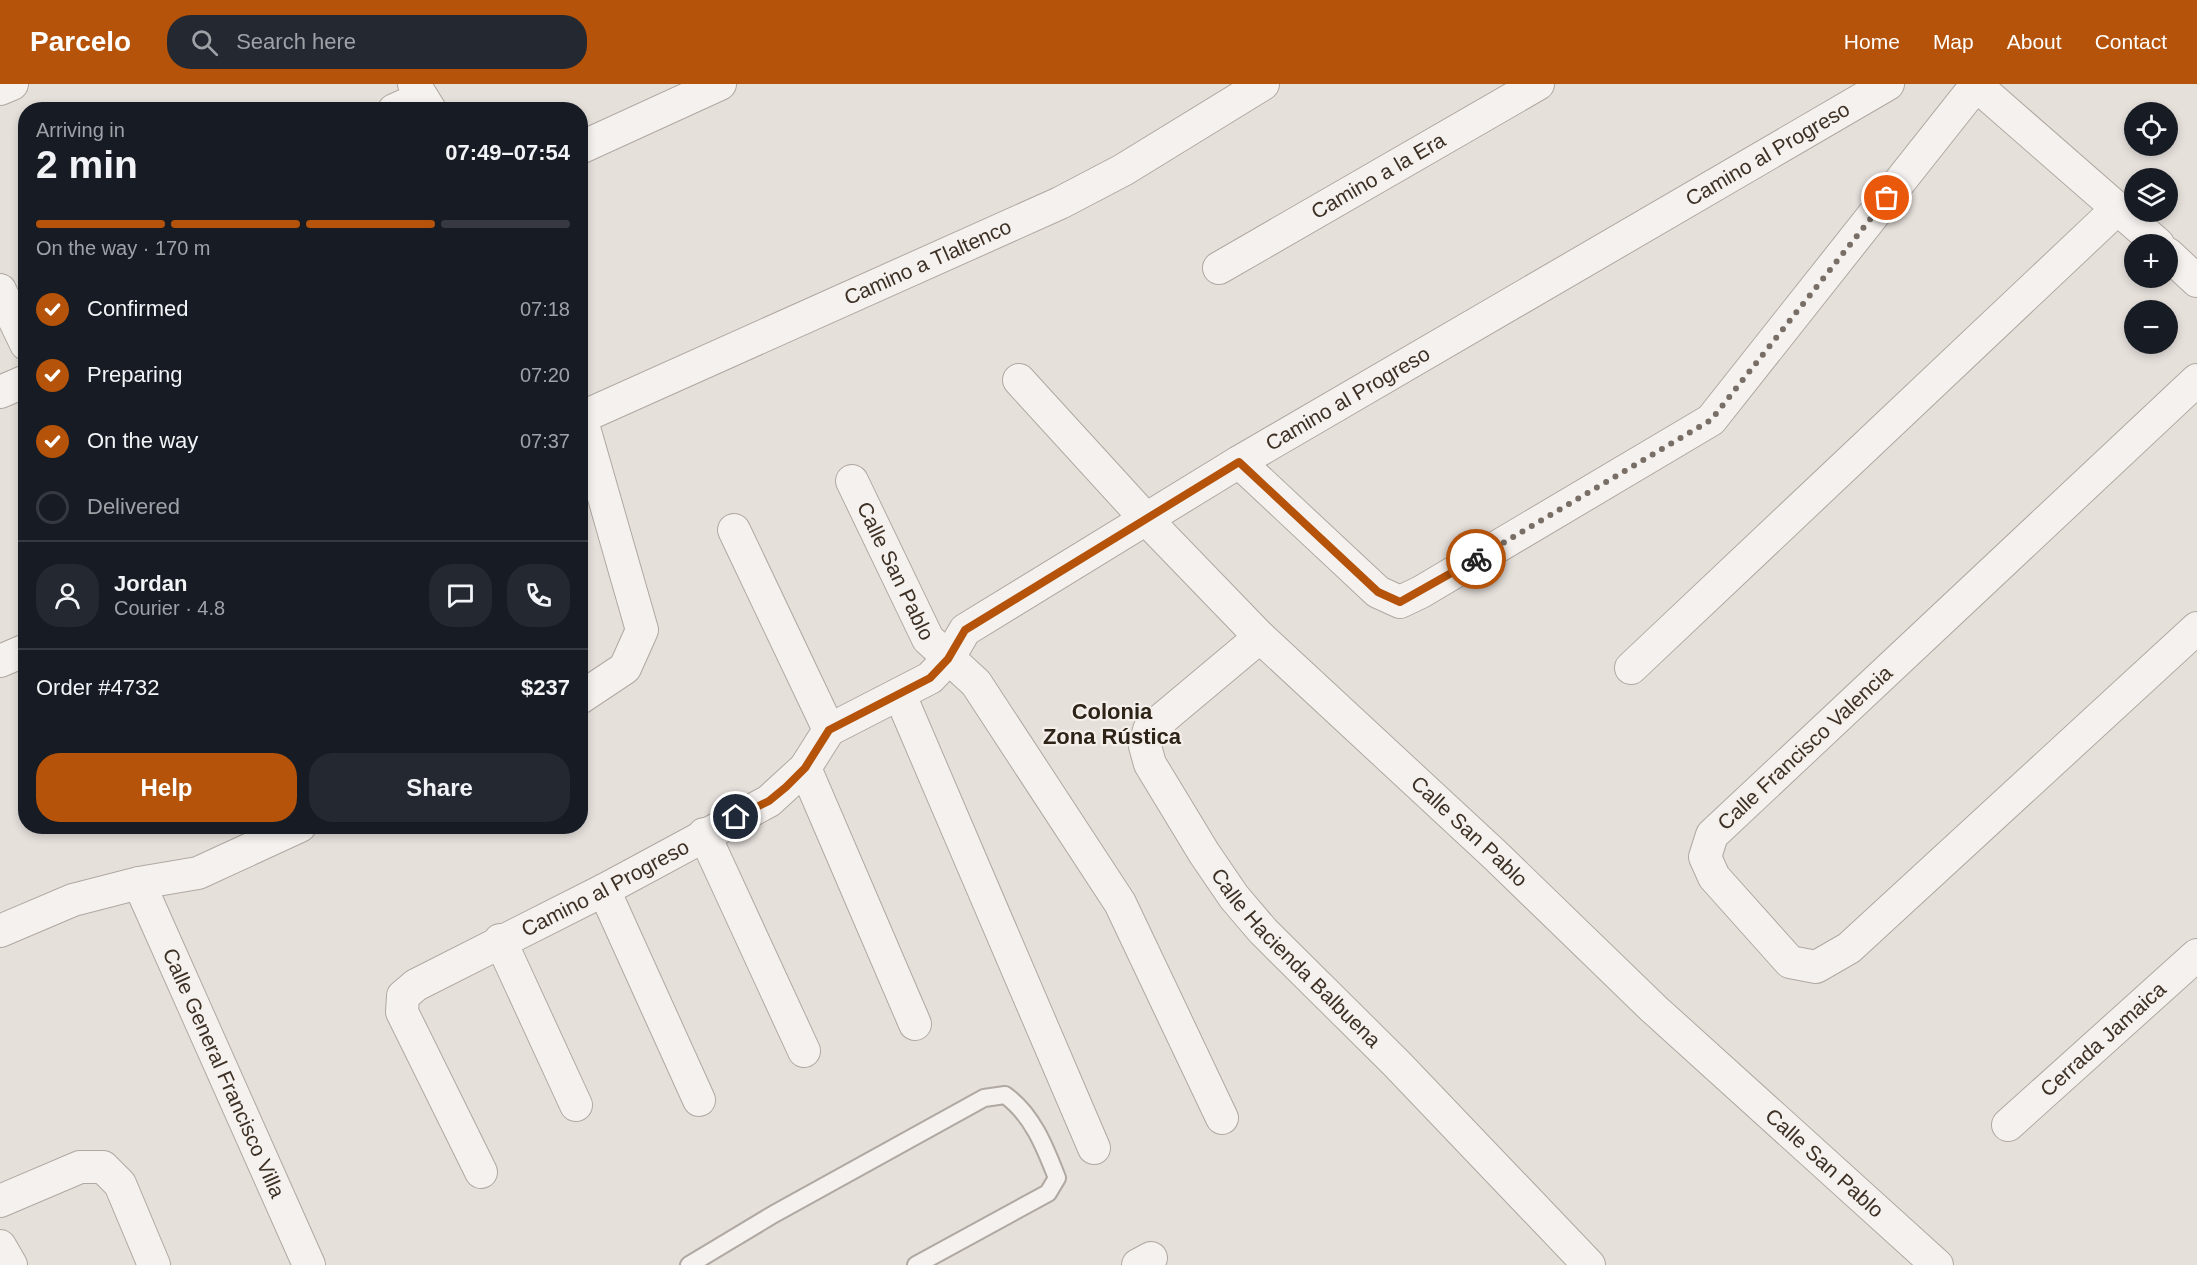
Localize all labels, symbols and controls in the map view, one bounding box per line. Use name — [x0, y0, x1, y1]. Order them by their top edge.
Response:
search box — [167, 15, 587, 69]
text: Parcelo — [30, 26, 131, 57]
icon: search — [188, 26, 221, 59]
text: Search here — [236, 29, 356, 54]
text: Home — [1844, 30, 1900, 53]
text: Map — [1933, 30, 1974, 53]
text: About — [2007, 30, 2062, 53]
text: Contact — [2095, 30, 2167, 53]
street label: Camino al Progreso — [1681, 97, 1853, 210]
map controls — [2124, 102, 2178, 354]
button: locate — [2124, 102, 2178, 156]
text: Arriving in — [36, 119, 125, 141]
street label: Camino a la Era — [1307, 128, 1449, 223]
text: 07:49–07:54 — [445, 140, 570, 165]
text: 2 min — [36, 143, 138, 186]
button: layers — [2124, 168, 2178, 222]
pin — [1861, 172, 1912, 223]
icon: bag — [1870, 181, 1903, 214]
street label: Camino a Tlaltenco — [840, 214, 1015, 309]
button: + — [2124, 234, 2178, 288]
text: On the way · 170 m — [36, 237, 211, 259]
icon: check — [36, 293, 69, 326]
text: Confirmed — [87, 296, 188, 321]
text: 07:18 — [520, 298, 570, 320]
button: − — [2124, 300, 2178, 354]
street label: Camino al Progreso — [1261, 342, 1433, 455]
icon: check — [36, 359, 69, 392]
text: Preparing — [87, 362, 182, 387]
text: 07:20 — [520, 364, 570, 386]
icon: check — [36, 425, 69, 458]
text: On the way — [87, 428, 198, 453]
text: 07:37 — [520, 430, 570, 452]
text: Delivered — [87, 494, 180, 519]
street label: Calle San Pablo — [853, 498, 939, 644]
courier — [1446, 529, 1506, 589]
icon: bike — [1460, 543, 1493, 576]
button: person — [36, 564, 99, 627]
button: chat — [429, 564, 492, 627]
button: phone — [507, 564, 570, 627]
text: Jordan — [114, 571, 187, 596]
text: Courier · 4.8 — [114, 597, 225, 619]
street label: Calle Francisco Valencia — [1713, 661, 1897, 834]
text: Order #4732 — [36, 675, 160, 700]
text: $237 — [521, 675, 570, 700]
district label: Colonia Zona Rústica — [1043, 699, 1182, 749]
button: Help — [36, 753, 297, 822]
button: Share — [309, 753, 570, 822]
street label: Calle San Pablo — [1407, 771, 1532, 891]
pin — [710, 791, 761, 842]
icon: home — [719, 800, 752, 833]
street label: Camino al Progreso — [517, 834, 693, 941]
street label: Calle Hacienda Balbuena — [1207, 864, 1386, 1052]
street label: Calle General Francisco Villa — [159, 945, 290, 1201]
street label: Cerrada Jamaica — [2036, 977, 2170, 1101]
street label: Calle San Pablo — [1761, 1104, 1888, 1222]

